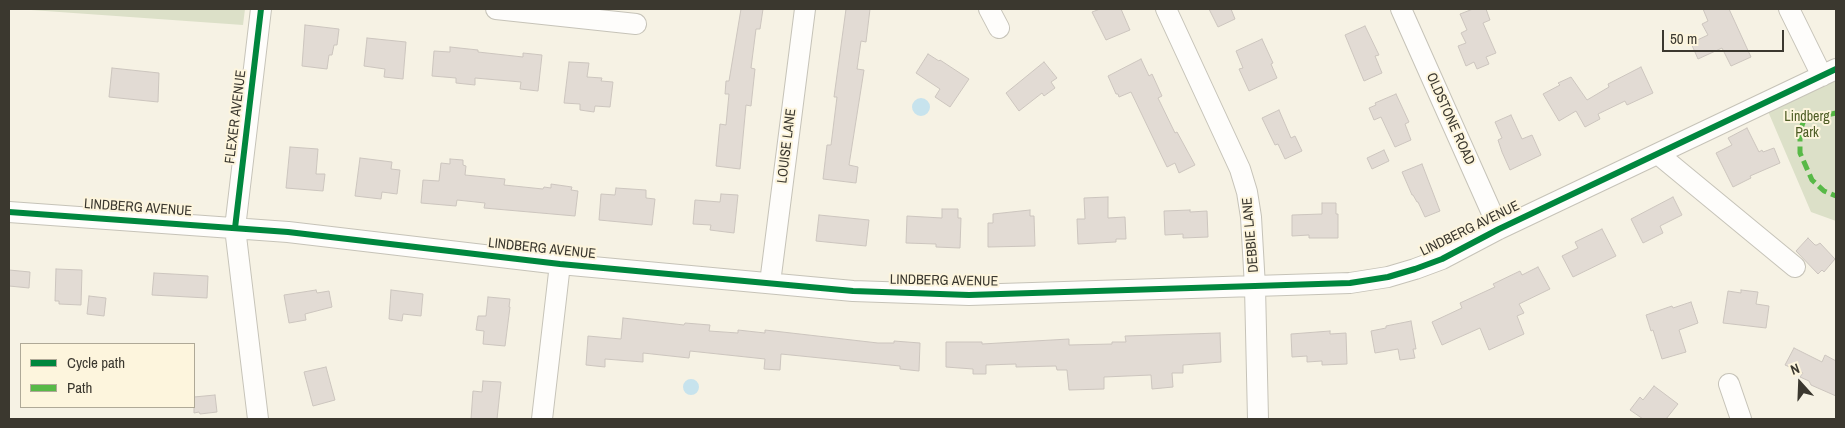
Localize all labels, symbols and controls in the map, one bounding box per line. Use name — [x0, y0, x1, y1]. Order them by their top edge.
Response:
scale bar — [1665, 20, 1788, 52]
text: 50 m — [1670, 28, 1697, 49]
street label: FLEXER AVENUE — [222, 69, 250, 165]
street label: OLDSTONE ROAD — [1422, 70, 1478, 168]
street label: LOUISE LANE — [774, 108, 800, 184]
park label: Lindberg Park — [1784, 109, 1830, 142]
street label: LINDBERG AVENUE — [83, 196, 193, 220]
street label: DEBBIE LANE — [1239, 197, 1263, 273]
street label: LINDBERG AVENUE — [1418, 198, 1522, 260]
street label: LINDBERG AVENUE — [487, 235, 597, 263]
street label: LINDBERG AVENUE — [890, 272, 998, 290]
legend — [20, 343, 195, 408]
text: Cycle path — [67, 352, 125, 373]
north arrow — [1775, 358, 1825, 408]
text: N — [1788, 359, 1802, 379]
text: Path — [67, 377, 92, 398]

